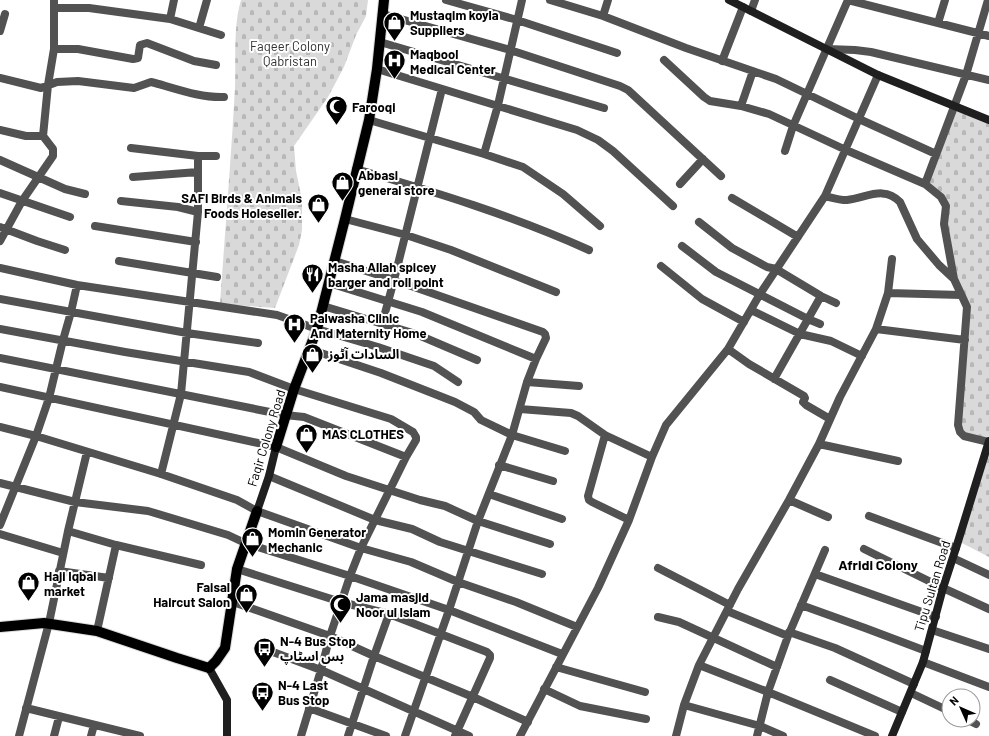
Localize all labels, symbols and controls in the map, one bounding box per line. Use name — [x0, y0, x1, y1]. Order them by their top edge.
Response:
place label: Mustaqim koyla Suppliers — [410, 7, 499, 38]
shop icon: Mustaqim koyla Suppliers — [382, 9, 408, 42]
park label: Faqeer Colony Qabristan — [250, 38, 330, 69]
place label: Maqbool Medical Center — [410, 46, 496, 77]
hospital icon: Maqbool Medical Center — [382, 48, 408, 81]
mosque icon: Farooqi — [324, 94, 350, 127]
place label: Farooqi — [352, 99, 396, 115]
place label: Abbasi general store — [358, 167, 435, 198]
shop icon: Abbasi general store — [329, 169, 355, 202]
place label: SAFI Birds & Animals Foods Holeseller. — [181, 190, 302, 221]
shop icon: SAFI Birds & Animals Foods Holeseller. — [305, 192, 331, 225]
place label: Masha Allah spicey barger and roll point — [328, 259, 444, 290]
restaurant icon: Masha Allah spicey barger and roll point — [300, 261, 326, 294]
place label: Palwasha Clinic And Maternity Home — [310, 310, 427, 341]
hospital icon: Palwasha Clinic And Maternity Home — [282, 312, 308, 345]
shop icon: السادات آٹوز — [300, 341, 326, 374]
place label: السادات آٹوز — [327, 346, 399, 362]
street label: Faqir Colony Road — [244, 388, 288, 488]
shop icon: MAS CLOTHES — [293, 421, 319, 454]
place label: MAS CLOTHES — [322, 426, 404, 442]
place label: Momin Generator Mechanic — [268, 524, 366, 555]
shop icon: Momin Generator Mechanic — [239, 526, 265, 559]
street label: Tipu Sultan Road — [911, 538, 953, 634]
district label: Afridi Colony — [838, 556, 918, 573]
place label: Haji Iqbal market — [44, 568, 96, 599]
shop icon: Haji Iqbal market — [16, 570, 42, 603]
place label: Faisal Haircut Salon — [153, 579, 230, 610]
shop icon: Faisal Haircut Salon — [233, 581, 259, 614]
place label: Jama masjid Noor ul Islam — [356, 589, 431, 620]
mosque icon: Jama masjid Noor ul Islam — [327, 591, 353, 624]
place label: N-4 Bus Stop بس اسٹاپ — [280, 633, 356, 665]
bus stop icon: N-4 Bus Stop بس اسٹاپ — [251, 635, 277, 668]
place label: N-4 Last Bus Stop — [278, 677, 329, 708]
bus stop icon: N-4 Last Bus Stop — [249, 679, 275, 712]
north arrow — [941, 688, 981, 728]
text: N — [946, 693, 961, 708]

